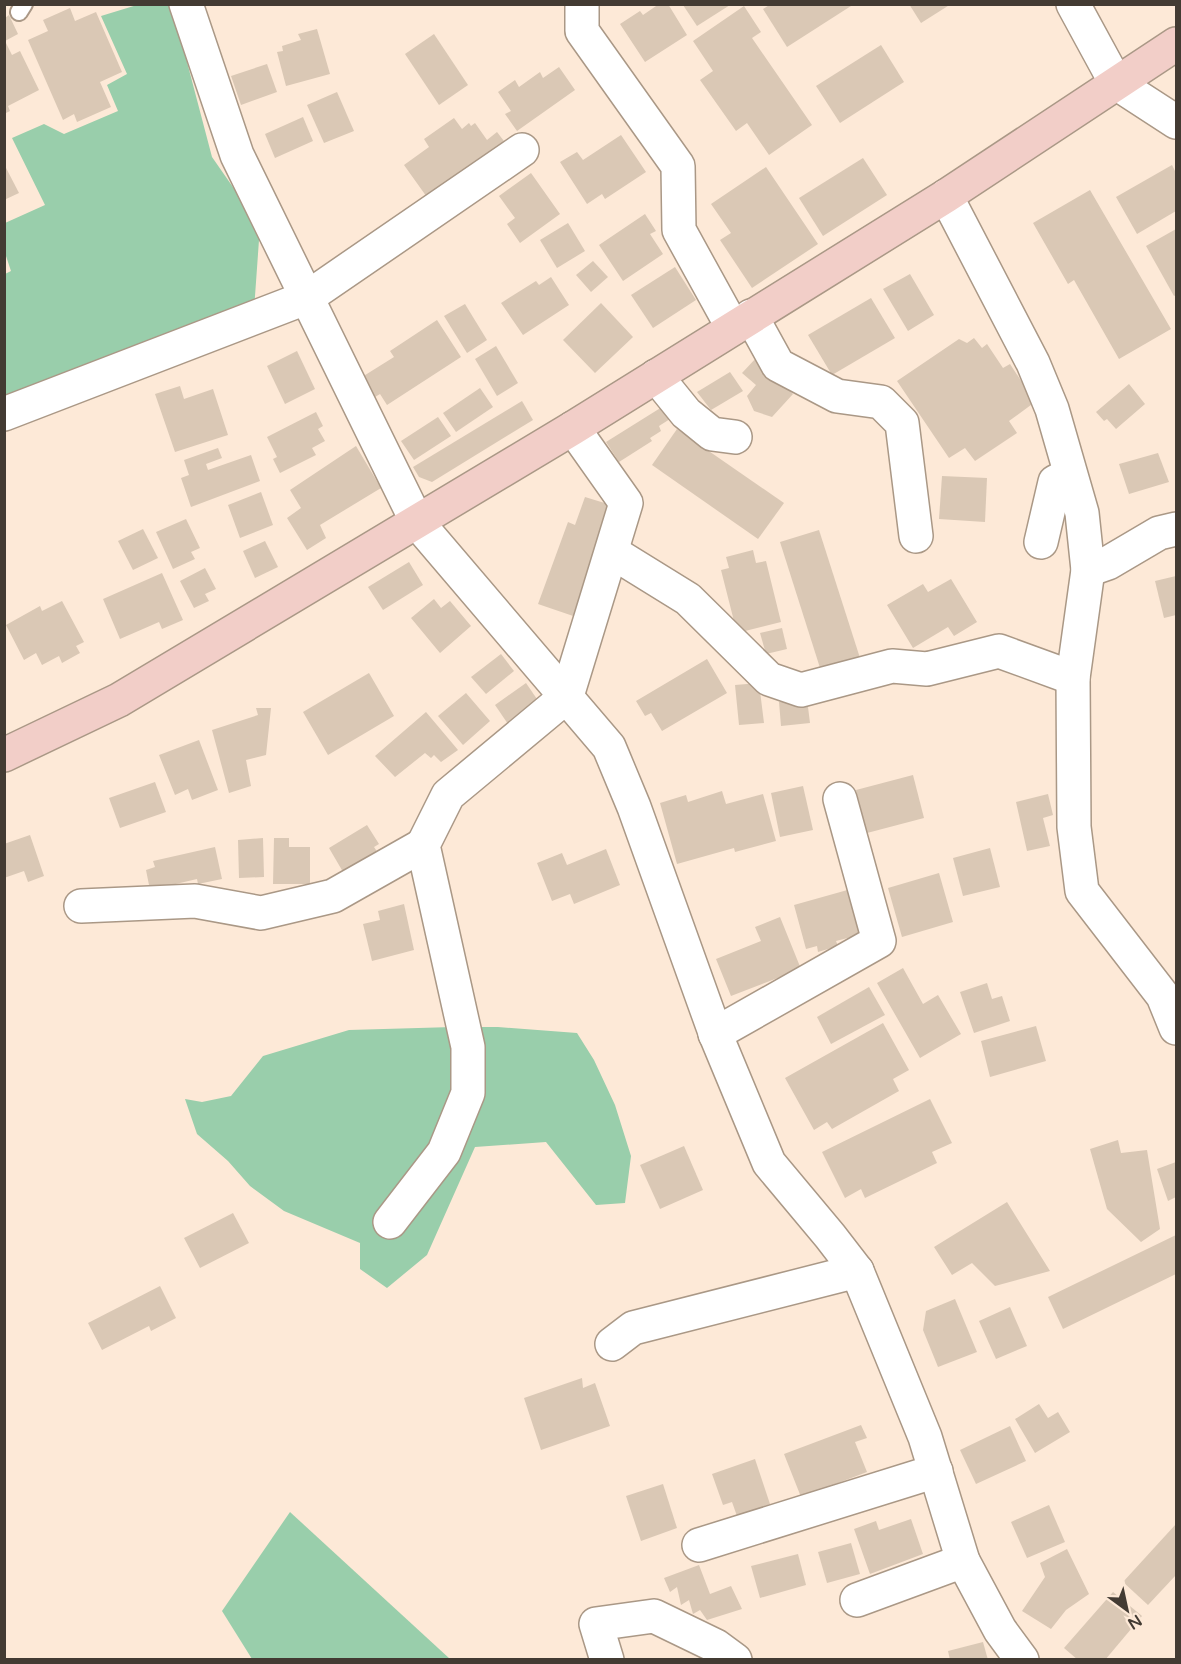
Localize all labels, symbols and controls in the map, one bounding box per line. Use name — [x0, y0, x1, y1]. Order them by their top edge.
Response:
north arrow — [1097, 1580, 1157, 1640]
text: N — [1124, 1610, 1145, 1634]

